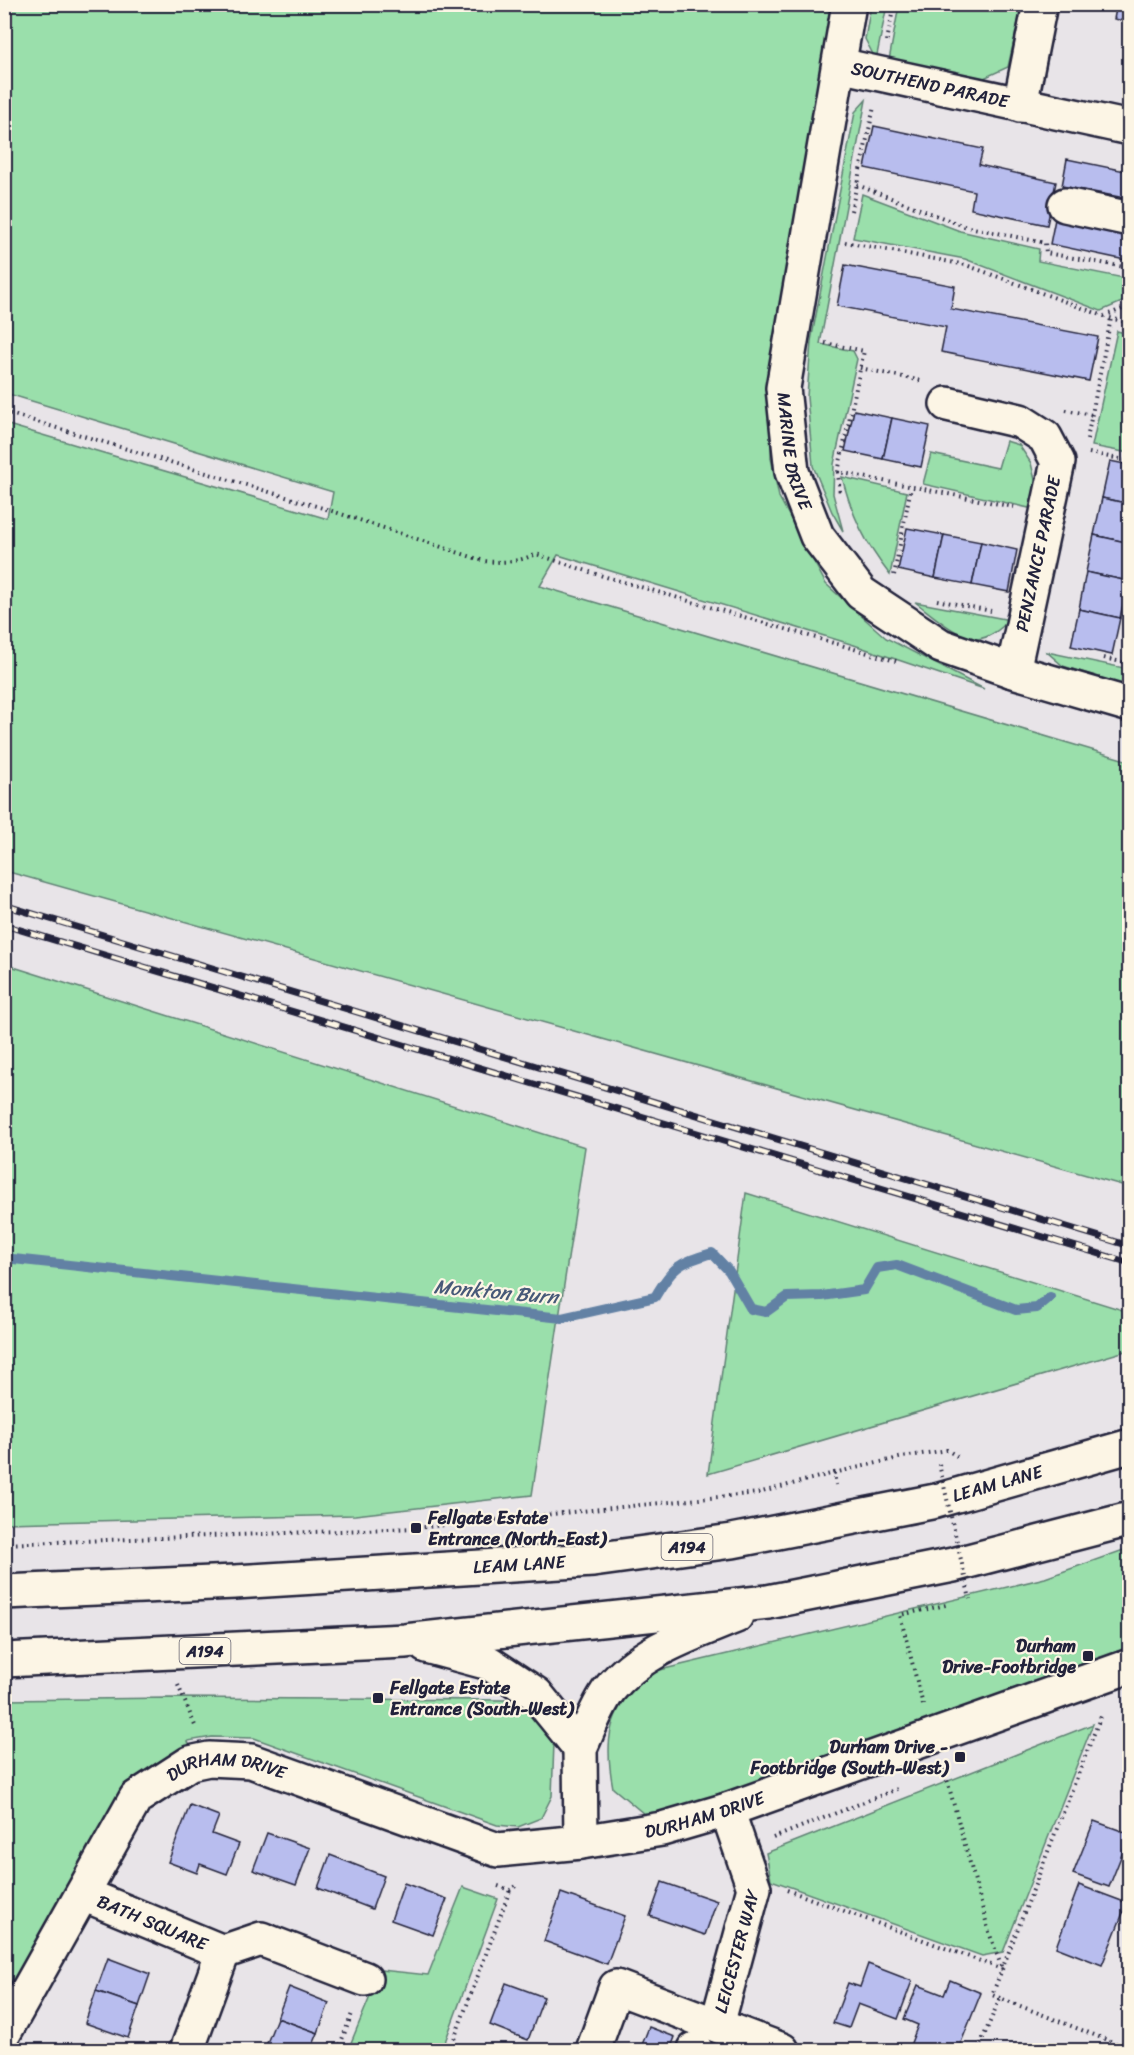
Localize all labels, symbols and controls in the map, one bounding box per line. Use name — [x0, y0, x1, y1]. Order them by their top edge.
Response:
street label: SOUTHEND PARADE — [848, 52, 1013, 118]
street label: MARINE DRIVE — [768, 391, 822, 516]
street label: PENZANCE PARADE — [1006, 472, 1070, 635]
water label: Monkton Burn — [432, 1269, 562, 1315]
street label: LEAM LANE — [949, 1455, 1047, 1512]
place label: Fellgate Estate Entrance (North-East) — [427, 1502, 608, 1555]
marker: Fellgate Estate Entrance (North-East) — [409, 1521, 423, 1535]
road number: A194 — [662, 1534, 712, 1560]
street label: LEAM LANE — [472, 1546, 567, 1583]
place label: Durham Drive-Footbridge — [942, 1630, 1076, 1683]
road number: A194 — [180, 1638, 230, 1664]
marker: Durham Drive-Footbridge — [1081, 1649, 1095, 1663]
place label: Fellgate Estate Entrance (South-West) — [389, 1672, 575, 1725]
marker: Fellgate Estate Entrance (South-West) — [371, 1691, 385, 1705]
place label: Durham Drive - Footbridge (South-West) — [749, 1731, 950, 1784]
street label: DURHAM DRIVE — [160, 1743, 292, 1790]
marker: Durham Drive - Footbridge (South-West) — [953, 1750, 967, 1764]
street label: DURHAM DRIVE — [642, 1781, 770, 1848]
street label: BATH SQUARE — [92, 1885, 214, 1960]
street label: LEICESTER WAY — [705, 1885, 769, 2017]

